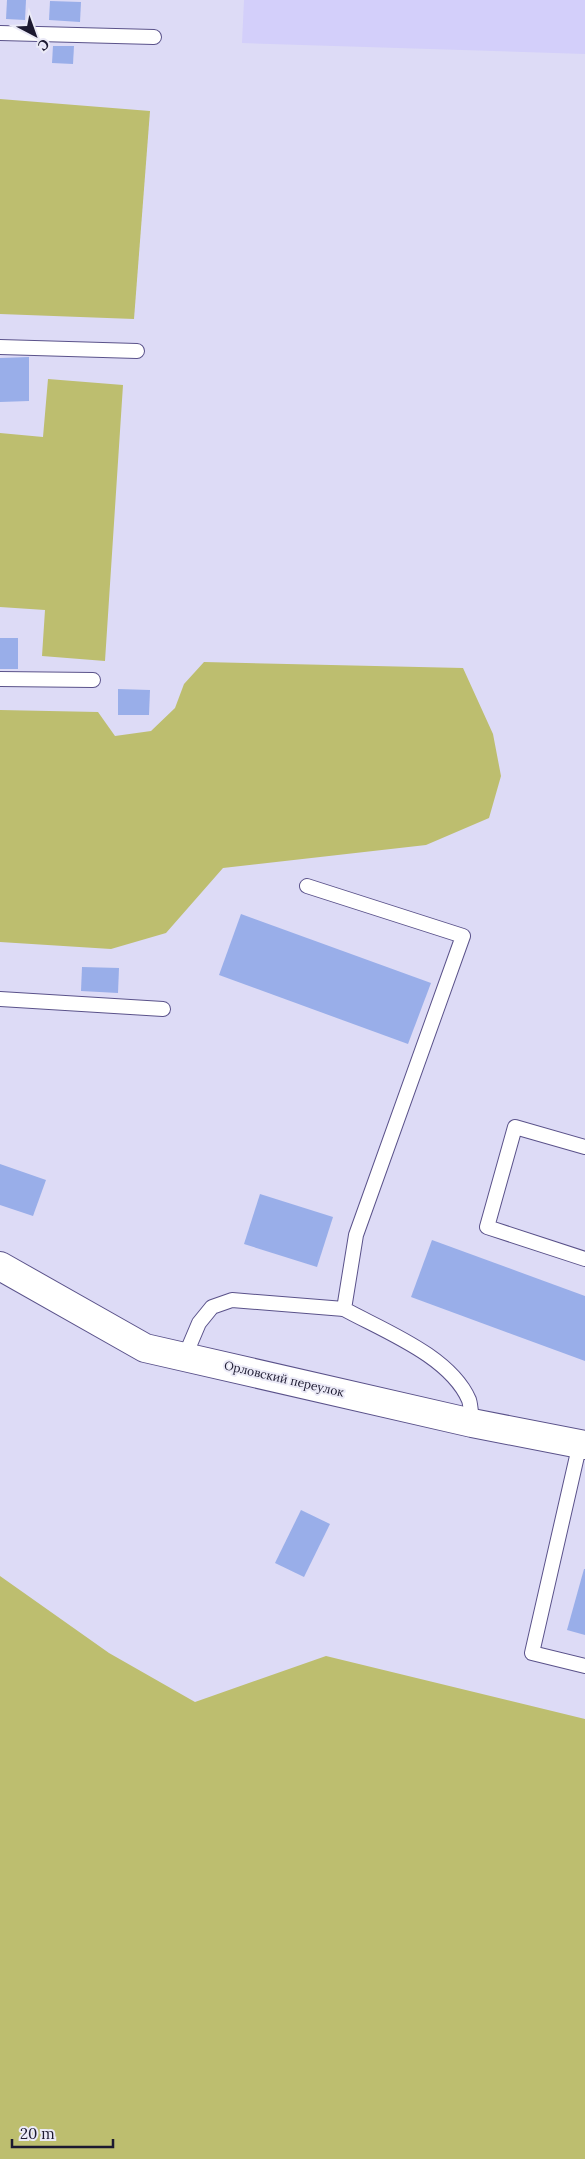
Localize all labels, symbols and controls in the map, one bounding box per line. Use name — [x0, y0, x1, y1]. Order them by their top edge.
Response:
north arrow — [10, 10, 60, 60]
text: С — [34, 35, 53, 55]
street label: Орловский переулок — [223, 1357, 346, 1400]
scale bar — [12, 2116, 114, 2148]
text: 20 m — [20, 2124, 55, 2143]

